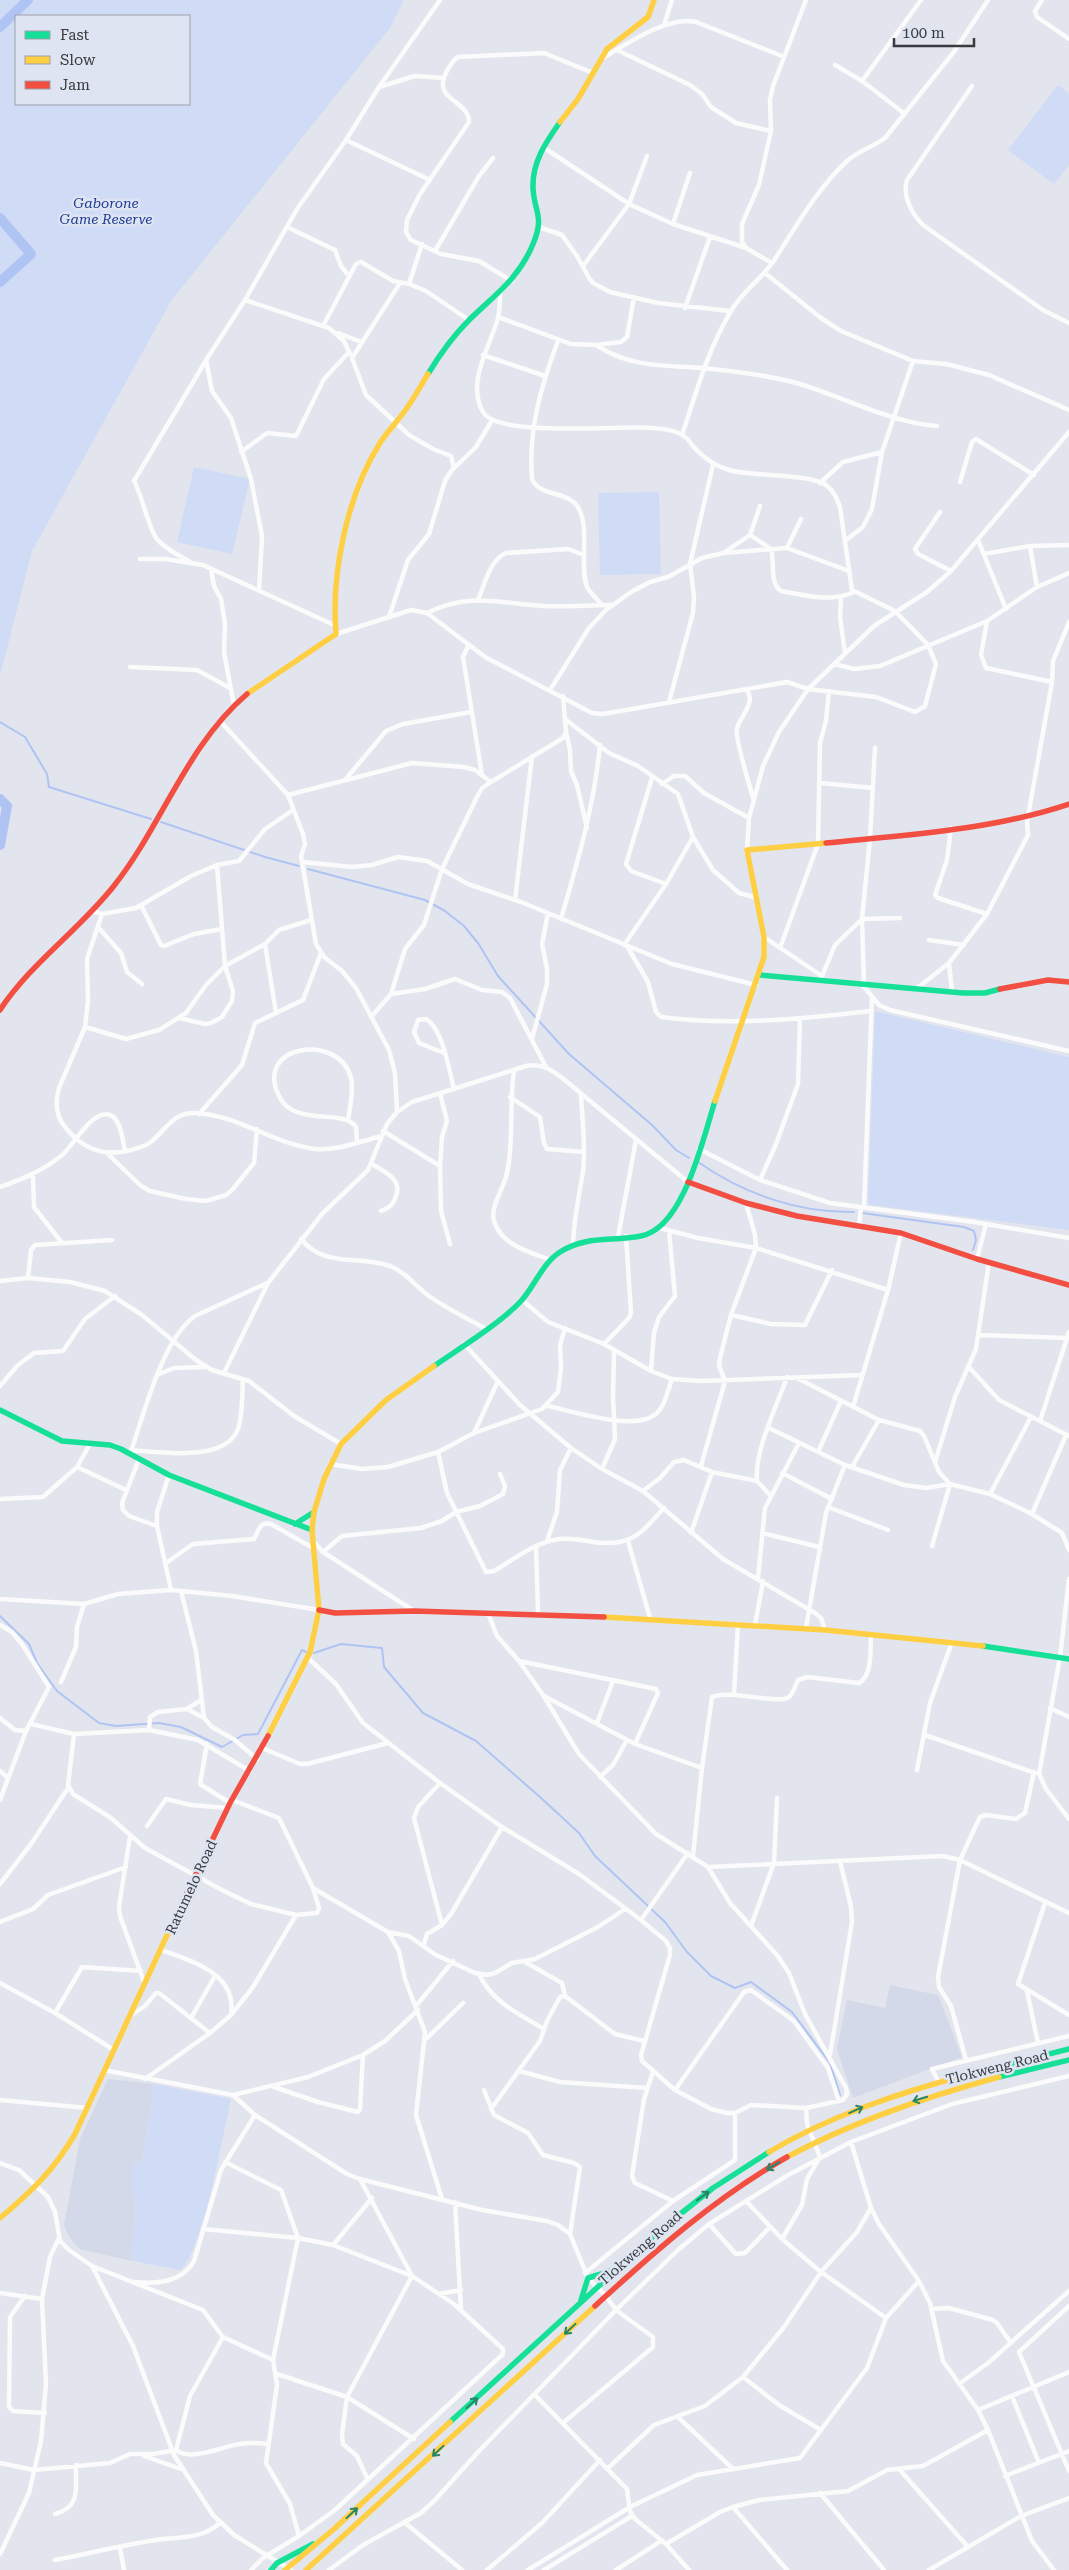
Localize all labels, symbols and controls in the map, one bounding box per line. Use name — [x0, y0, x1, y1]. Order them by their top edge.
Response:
legend — [15, 15, 190, 105]
scale bar — [894, 15, 974, 47]
text: 100 m — [902, 24, 945, 42]
text: Fast — [60, 26, 90, 44]
text: Slow — [60, 51, 96, 69]
text: Jam — [60, 76, 90, 94]
park label: Gaborone Game Reserve — [60, 195, 152, 227]
street label: Ratumelo Road — [162, 1837, 220, 1937]
street label: Tlokweng Road — [944, 2047, 1050, 2087]
one-way arrow — [913, 2094, 929, 2104]
one-way arrow — [848, 2105, 863, 2115]
one-way arrow — [767, 2161, 781, 2171]
one-way arrow — [696, 2191, 710, 2201]
street label: Tlokweng Road — [595, 2208, 685, 2288]
one-way arrow — [564, 2323, 577, 2335]
one-way arrow — [465, 2397, 478, 2409]
one-way arrow — [431, 2445, 444, 2456]
one-way arrow — [346, 2507, 359, 2519]

